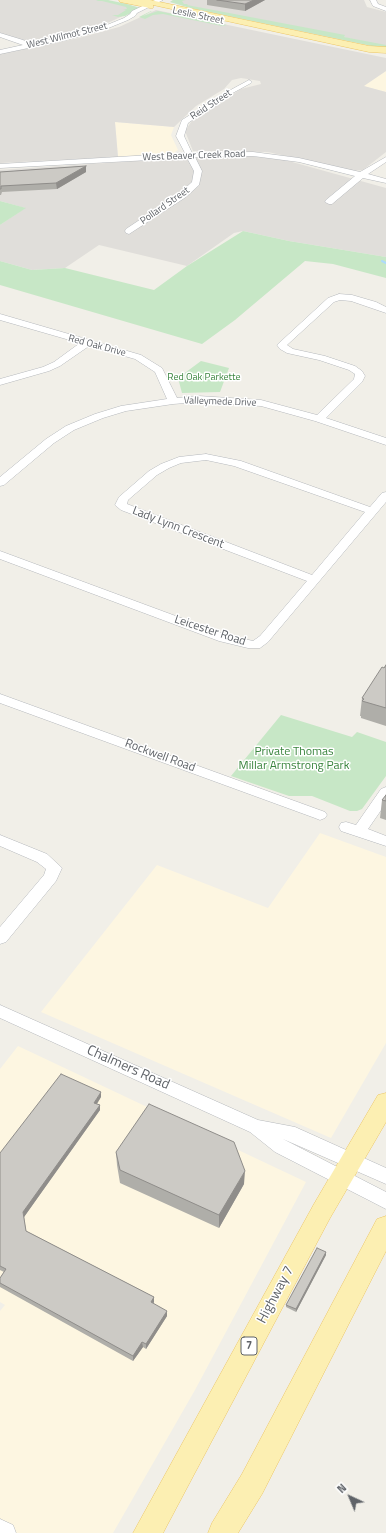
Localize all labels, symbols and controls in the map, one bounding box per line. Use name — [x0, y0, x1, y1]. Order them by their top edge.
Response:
street label: Leslie Street — [171, 5, 225, 27]
street label: West Wilmot Street — [26, 20, 108, 52]
street label: Reid Street — [188, 87, 234, 123]
street label: West Beaver Creek Road — [142, 148, 246, 164]
street label: Pollard Street — [138, 185, 192, 227]
street label: Red Oak Drive — [67, 333, 127, 359]
park label: Red Oak Parkette — [167, 372, 241, 384]
street label: Valleymede Drive — [183, 395, 257, 409]
street label: Lady Lynn Crescent — [130, 504, 226, 552]
street label: Leicester Road — [172, 613, 248, 649]
street label: Rockwell Road — [123, 737, 197, 775]
park label: Private Thomas Millar Armstrong Park — [239, 745, 349, 773]
street label: Chalmers Road — [84, 1042, 172, 1094]
street label: Highway 7 — [254, 1264, 298, 1326]
road number: 7 — [241, 1337, 257, 1355]
north arrow — [330, 1477, 370, 1517]
text: N — [333, 1480, 350, 1497]

